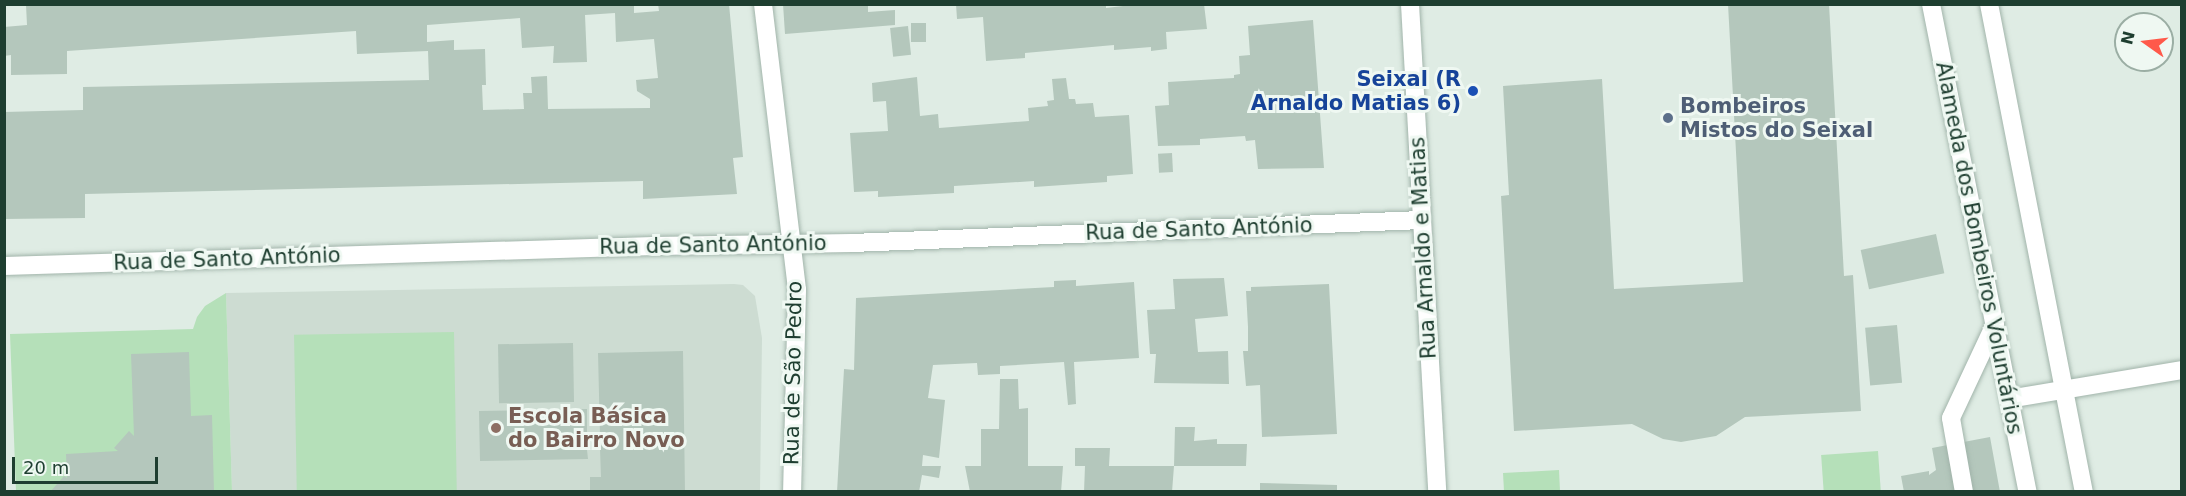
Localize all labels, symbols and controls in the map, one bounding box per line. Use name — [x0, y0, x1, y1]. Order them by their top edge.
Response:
north arrow — [2114, 12, 2174, 72]
text: N — [2117, 29, 2139, 47]
street label: Alameda dos Bombeiros Voluntários — [1930, 60, 2028, 436]
place label: Seixal (R Arnaldo Matias 6) — [1251, 66, 1461, 116]
marker: Seixal (R Arnaldo Matias 6) — [1466, 84, 1480, 98]
place label: Bombeiros Mistos do Seixal — [1680, 93, 1873, 143]
marker: Bombeiros Mistos do Seixal — [1661, 111, 1675, 125]
street label: Rua Arnaldo e Matias — [1405, 136, 1441, 360]
street label: Rua de Santo António — [1085, 212, 1313, 246]
street label: Rua de Santo António — [599, 230, 827, 260]
street label: Rua de Santo António — [113, 242, 341, 276]
street label: Rua de São Pedro — [779, 281, 807, 465]
place label: Escola Básica do Bairro Novo — [508, 403, 685, 453]
marker: Escola Básica do Bairro Novo — [489, 421, 503, 435]
scale bar — [15, 445, 160, 483]
text: 20 m — [23, 457, 69, 478]

